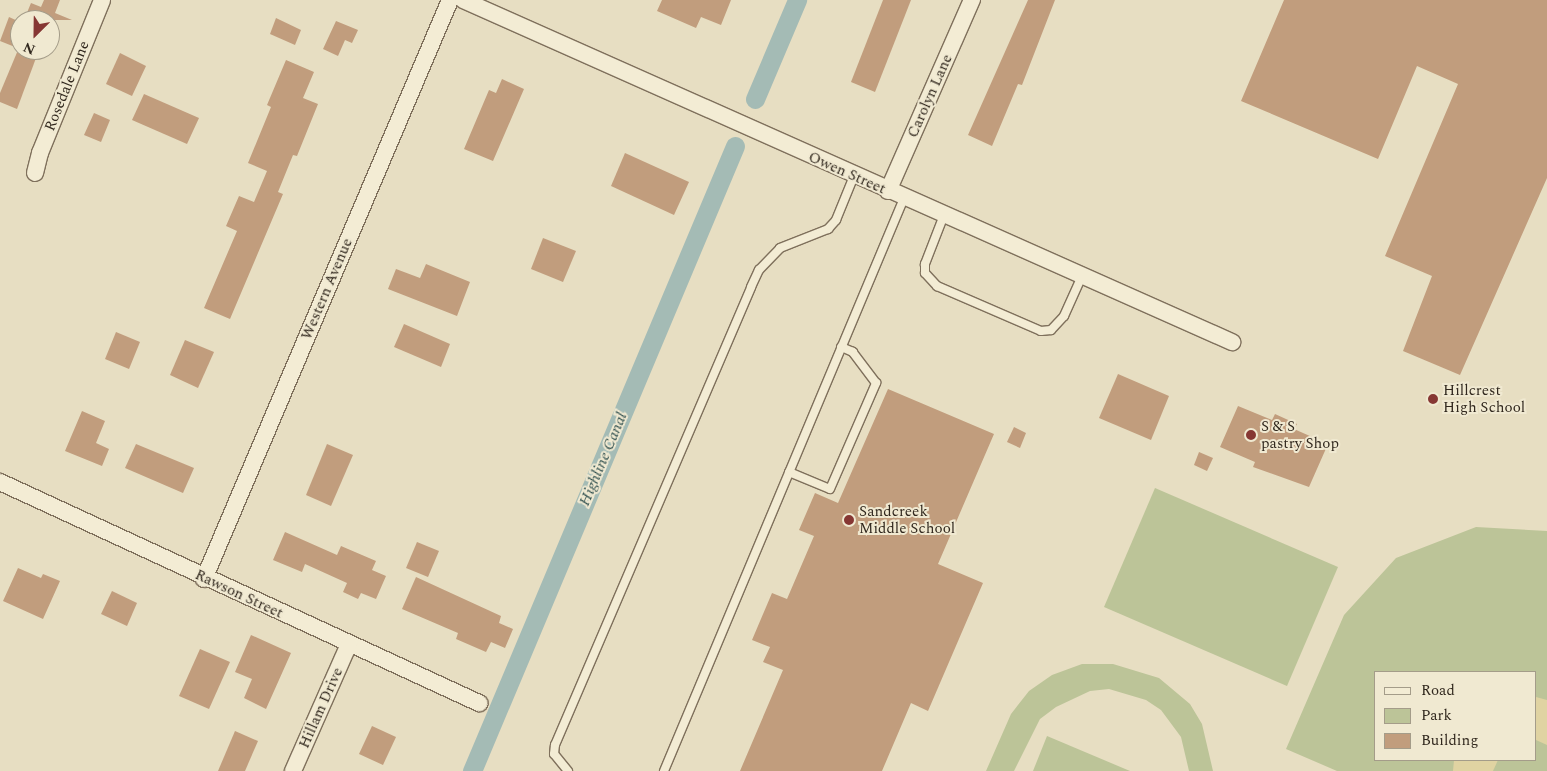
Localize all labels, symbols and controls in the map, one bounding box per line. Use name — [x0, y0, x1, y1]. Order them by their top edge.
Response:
north arrow — [10, 10, 60, 60]
text: N — [20, 36, 39, 60]
street label: Rosedale Lane — [41, 38, 93, 134]
street label: Carolyn Lane — [904, 52, 956, 140]
street label: Owen Street — [806, 148, 888, 198]
street label: Western Avenue — [298, 236, 356, 342]
place label: Hillcrest High School — [1443, 381, 1525, 416]
marker: Hillcrest High School — [1427, 393, 1439, 405]
water label: Highline Canal — [575, 409, 631, 509]
place label: S & S pastry Shop — [1261, 417, 1339, 452]
marker: S & S pastry Shop — [1245, 429, 1257, 441]
place label: Sandcreek Middle School — [859, 502, 955, 537]
marker: Sandcreek Middle School — [843, 514, 855, 526]
street label: Rawson Street — [192, 566, 286, 622]
street label: Hillam Drive — [295, 665, 347, 751]
legend — [1374, 671, 1537, 761]
text: Road — [1421, 679, 1455, 702]
text: Park — [1421, 704, 1452, 727]
text: Building — [1421, 729, 1478, 752]

